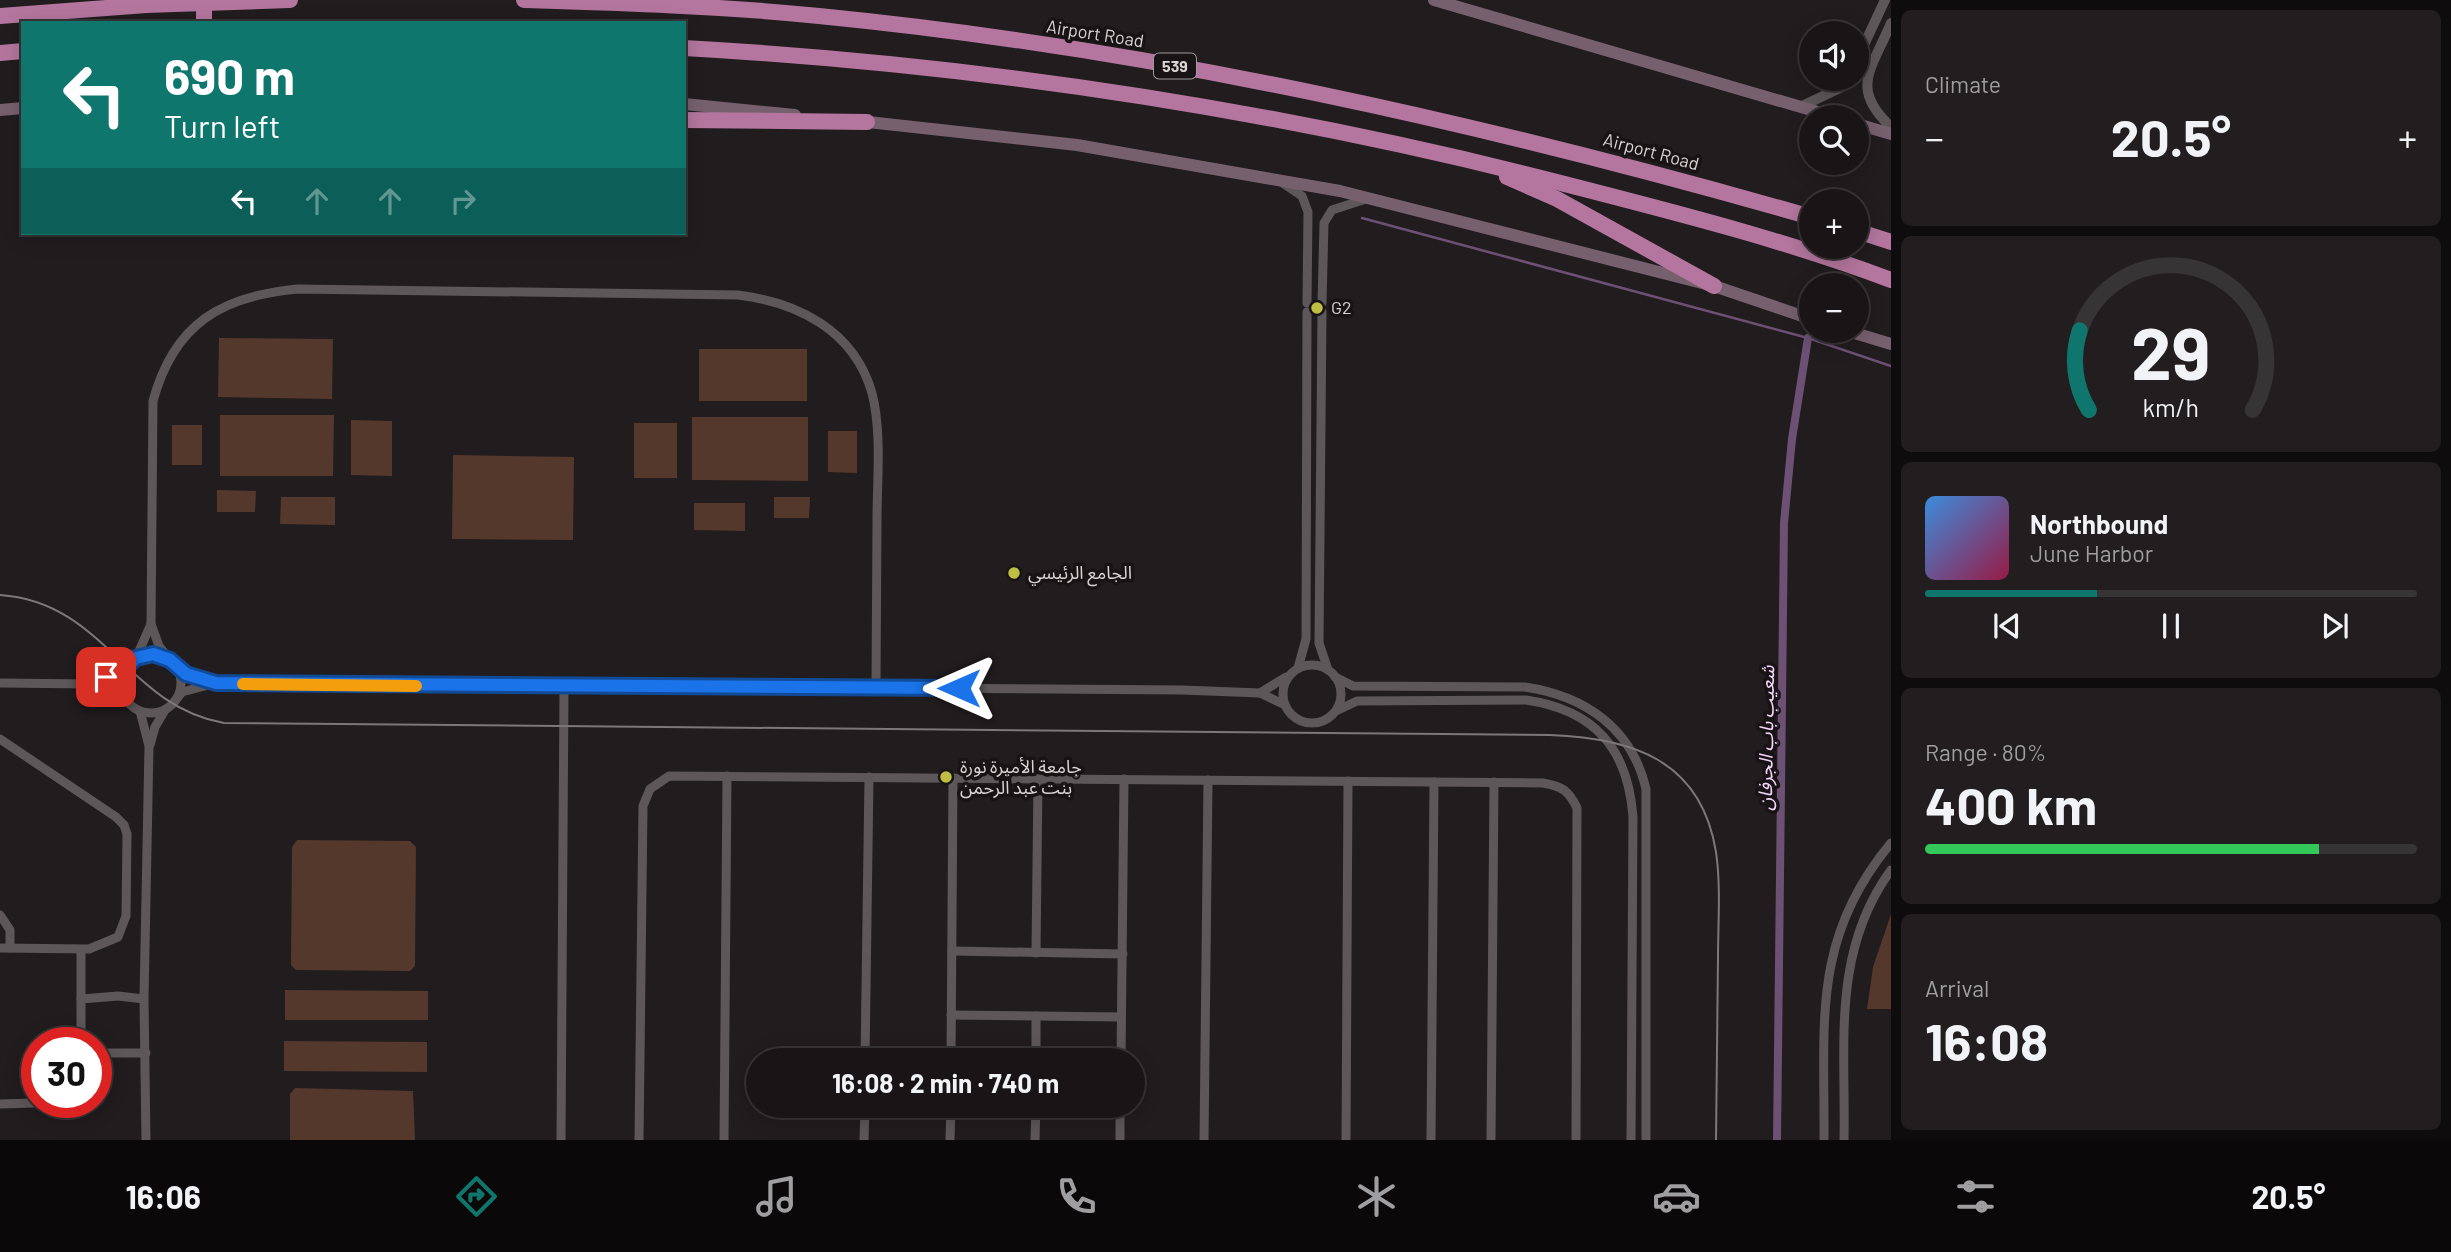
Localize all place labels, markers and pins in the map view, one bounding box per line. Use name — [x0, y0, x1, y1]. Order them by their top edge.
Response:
place label: G2 — [1331, 296, 1352, 318]
marker: G2 — [1309, 300, 1325, 316]
place label: الجامع الرئيسي — [1028, 561, 1132, 587]
marker: الجامع الرئيسي — [1006, 565, 1022, 581]
pin — [76, 647, 136, 707]
place label: جامعة الأميرة نورة بنت عبد الرحمن — [960, 755, 1082, 799]
marker: جامعة الأميرة نورة بنت عبد الرحمن — [938, 769, 954, 785]

